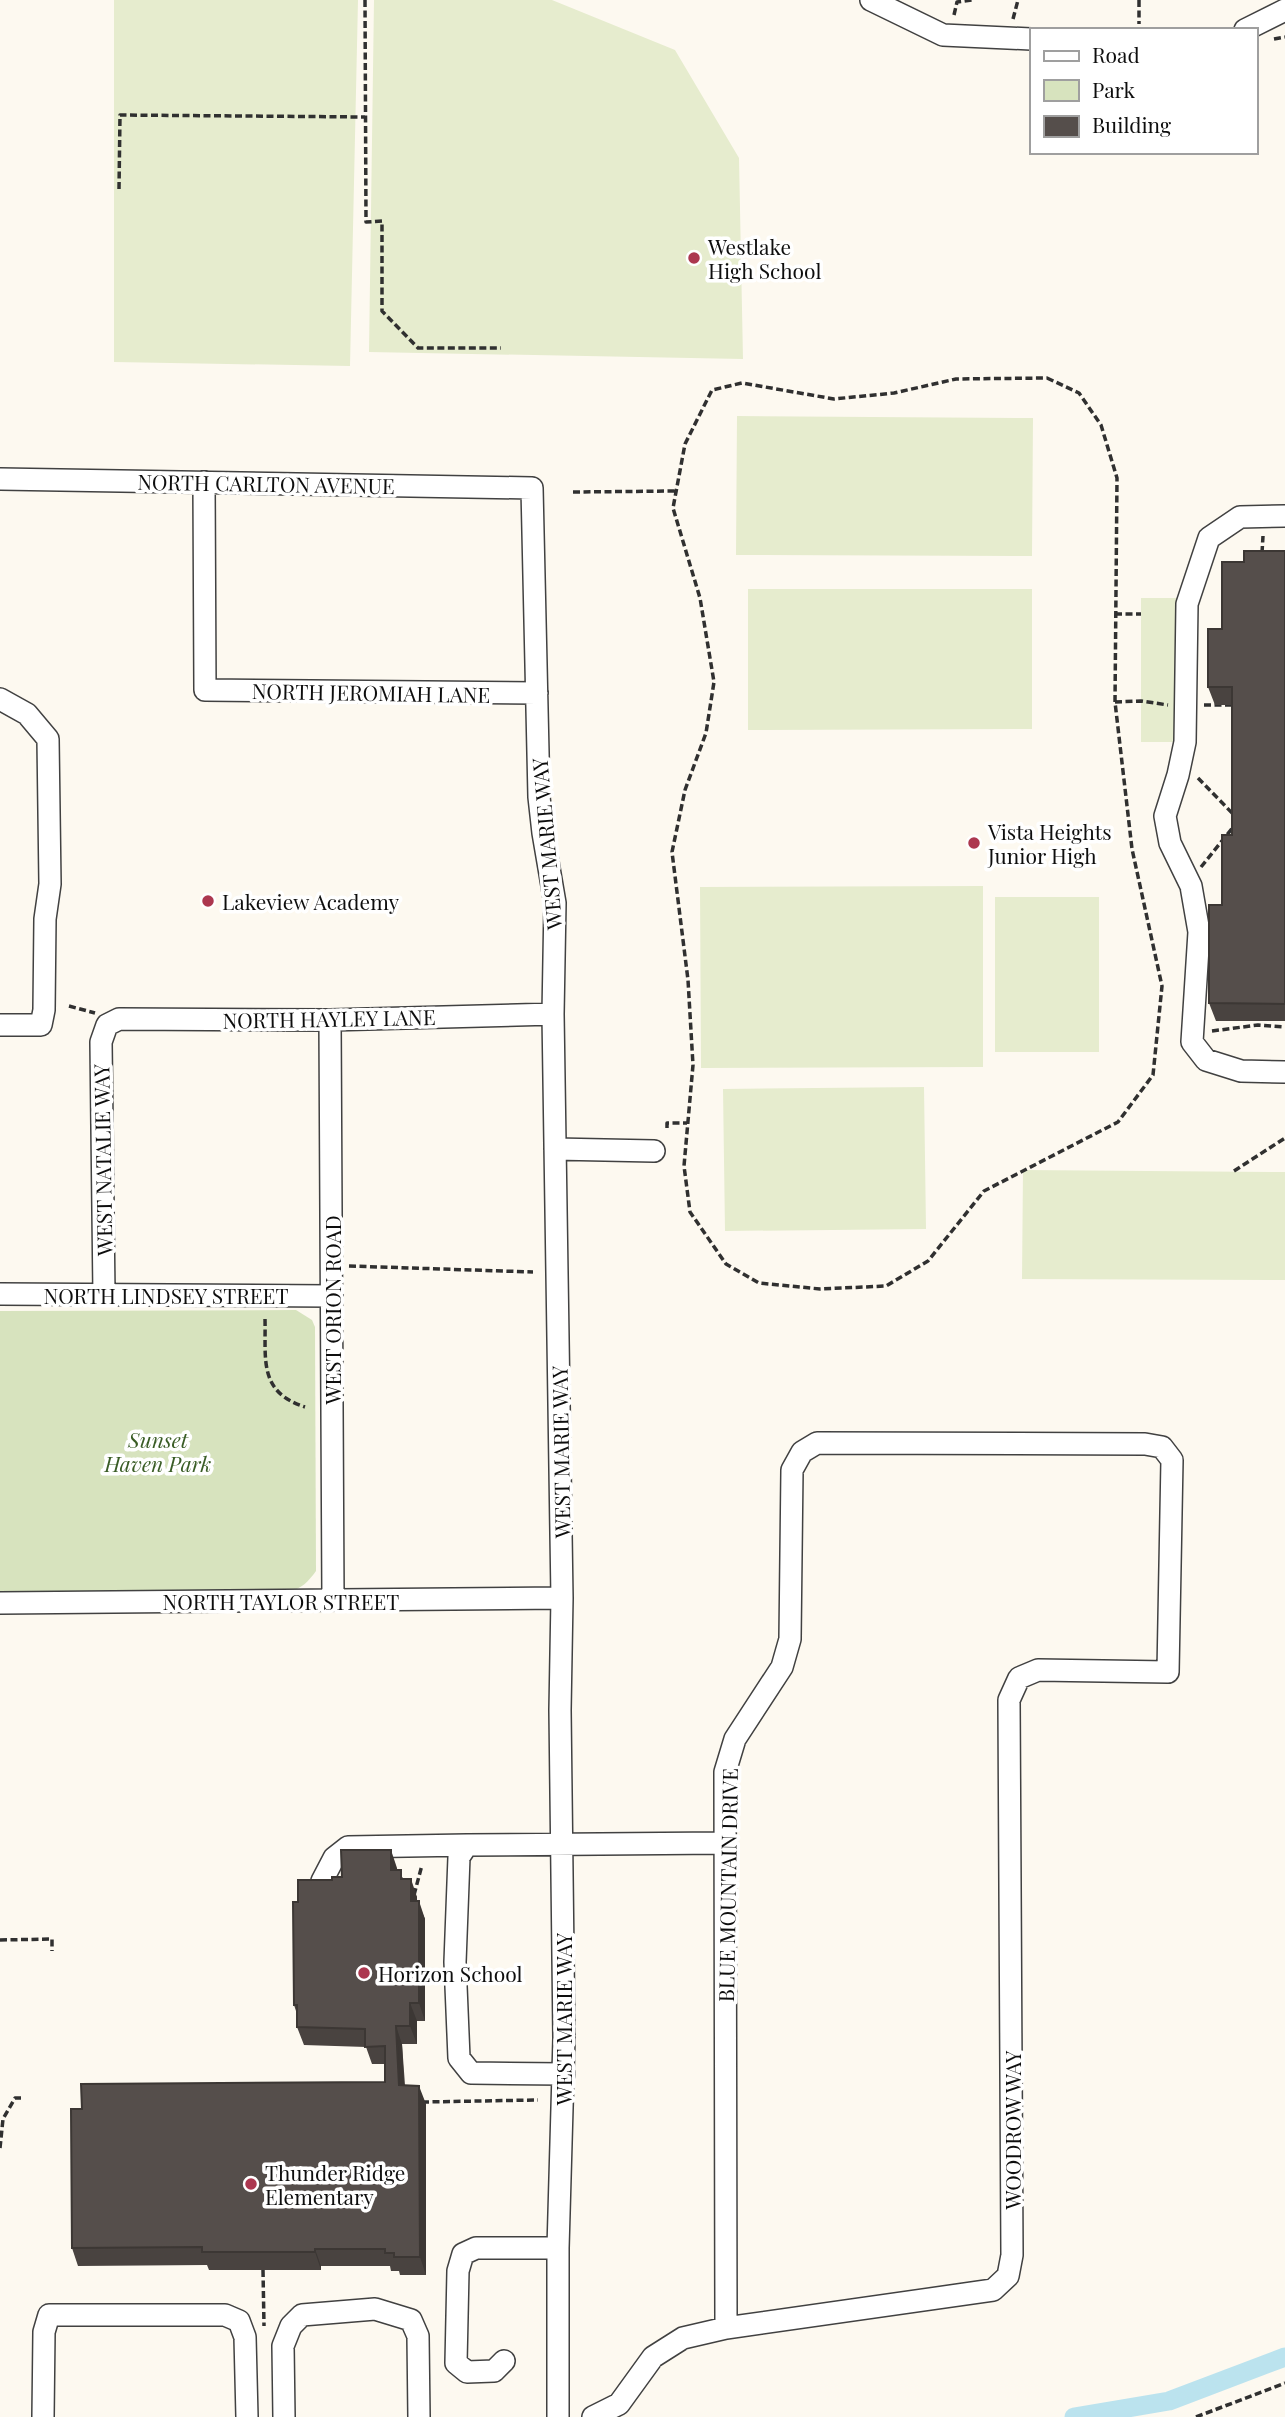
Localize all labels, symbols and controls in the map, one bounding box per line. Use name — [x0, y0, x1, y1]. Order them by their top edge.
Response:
legend — [1030, 28, 1257, 154]
text: Road — [1092, 40, 1140, 68]
text: Park — [1092, 75, 1136, 103]
text: Building — [1092, 110, 1171, 138]
place label: Westlake High School — [707, 232, 821, 284]
marker: Westlake High School — [686, 250, 702, 266]
street label: NORTH CARLTON AVENUE — [137, 467, 395, 499]
street label: NORTH JEROMIAH LANE — [252, 676, 490, 708]
street label: WEST MARIE WAY — [524, 756, 568, 932]
place label: Vista Heights Junior High — [987, 817, 1112, 869]
marker: Vista Heights Junior High — [966, 835, 982, 851]
place label: Lakeview Academy — [222, 887, 400, 915]
marker: Lakeview Academy — [200, 893, 216, 909]
street label: NORTH HAYLEY LANE — [222, 1002, 436, 1034]
street label: WEST NATALIE WAY — [86, 1063, 118, 1257]
street label: WEST ORION ROAD — [318, 1215, 346, 1406]
street label: NORTH LINDSEY STREET — [44, 1281, 288, 1309]
street label: WEST MARIE WAY — [544, 1365, 576, 1539]
park label: Sunset Haven Park — [104, 1425, 212, 1477]
street label: NORTH TAYLOR STREET — [163, 1587, 399, 1615]
street label: BLUE MOUNTAIN DRIVE — [711, 1768, 743, 2002]
street label: WEST MARIE WAY — [549, 1932, 577, 2106]
place label: Horizon School — [378, 1959, 523, 1987]
marker: Horizon School — [356, 1965, 372, 1981]
street label: WOODROW WAY — [998, 2050, 1026, 2210]
place label: Thunder Ridge Elementary — [265, 2158, 405, 2210]
marker: Thunder Ridge Elementary — [243, 2176, 259, 2192]

